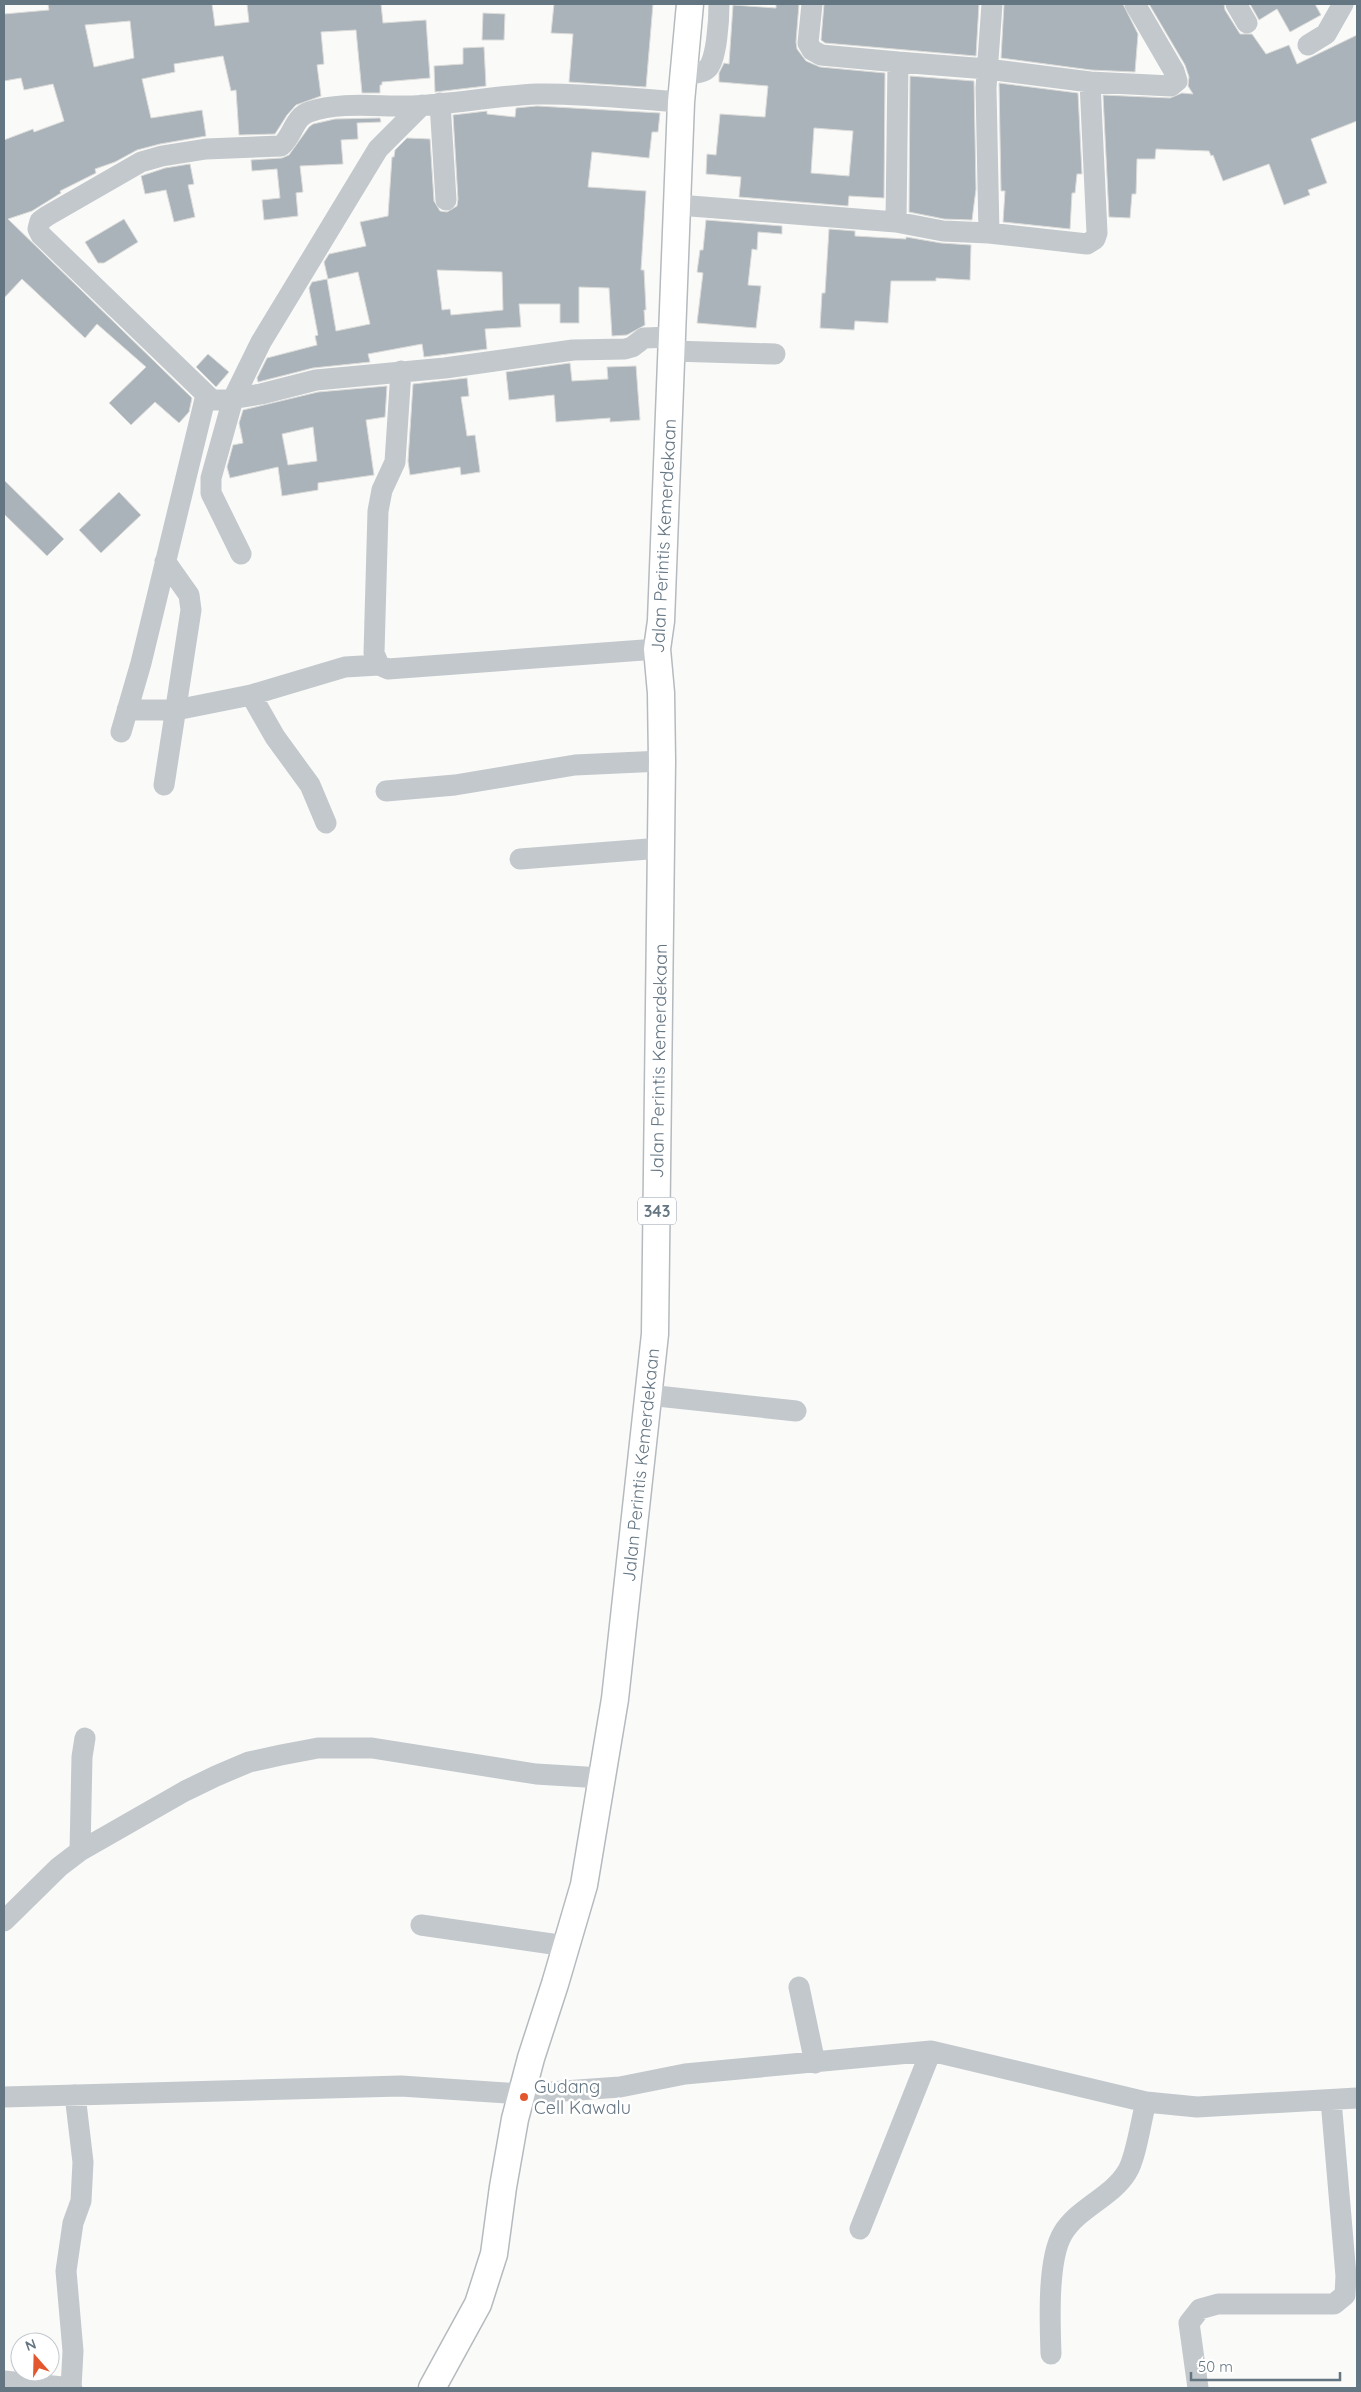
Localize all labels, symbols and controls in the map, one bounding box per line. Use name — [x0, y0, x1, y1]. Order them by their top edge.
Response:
street label: Jalan Perintis Kemerdekaan — [646, 418, 681, 654]
street label: Jalan Perintis Kemerdekaan — [645, 943, 672, 1179]
road number: 343 — [638, 1198, 676, 1224]
street label: Jalan Perintis Kemerdekaan — [617, 1347, 664, 1583]
place label: Gudang Cell Kawalu — [534, 2075, 631, 2119]
marker: Gudang Cell Kawalu — [518, 2091, 530, 2103]
north arrow — [10, 2332, 60, 2382]
text: N — [23, 2335, 38, 2355]
scale bar — [1191, 2350, 1340, 2382]
text: 50 m — [1198, 2357, 1233, 2376]

